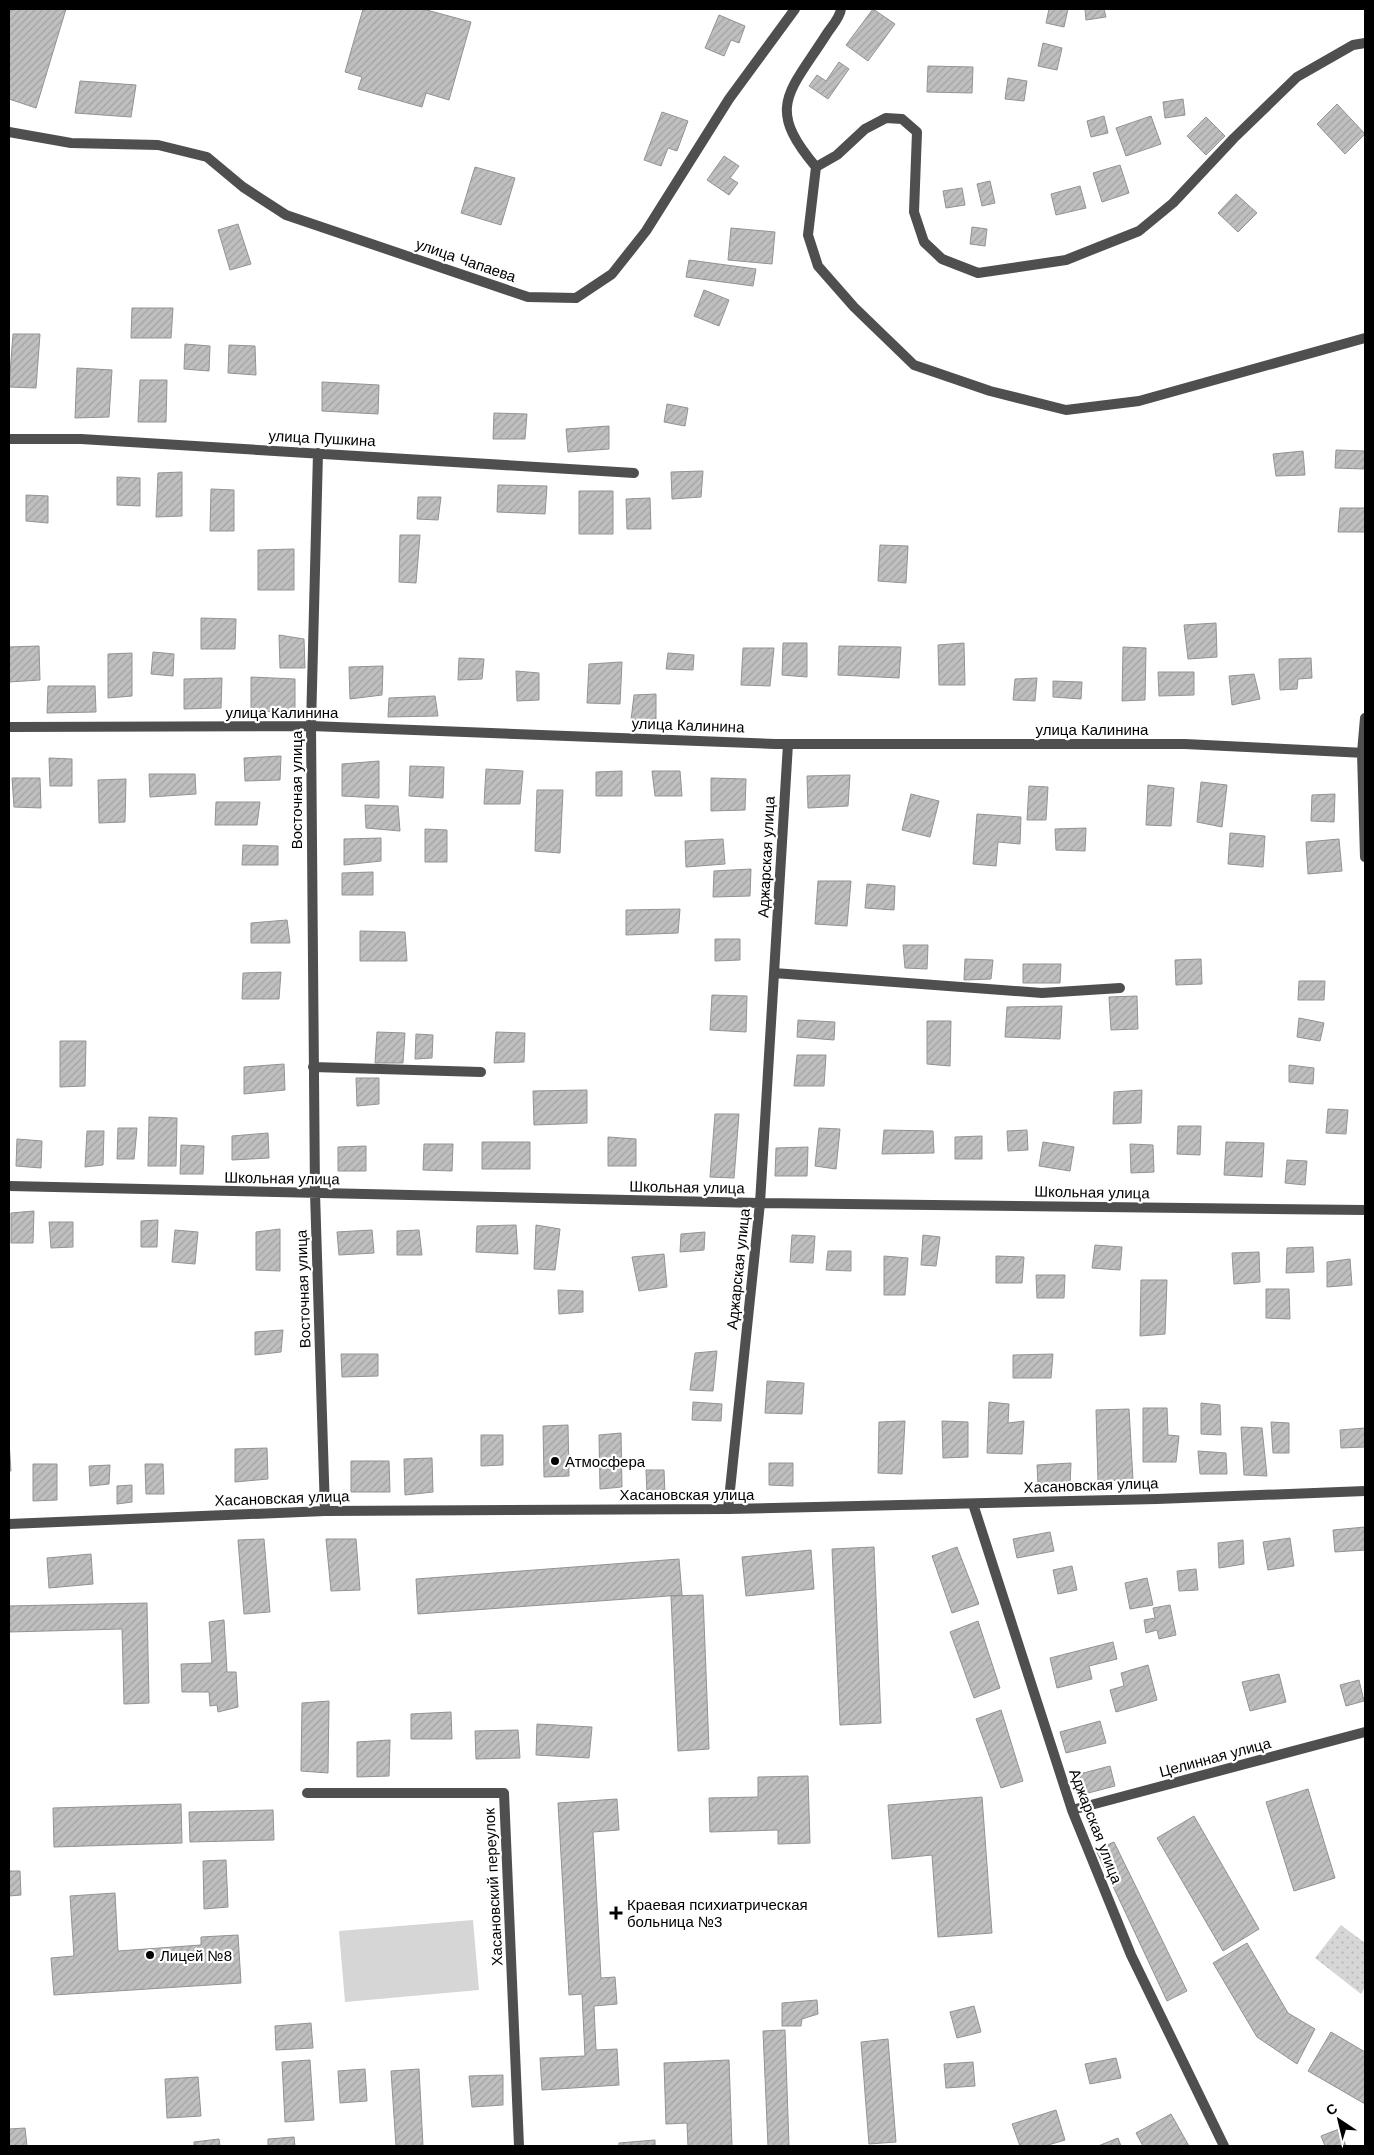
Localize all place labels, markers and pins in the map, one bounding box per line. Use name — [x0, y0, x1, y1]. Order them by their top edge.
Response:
place label: Атмосфера — [565, 1453, 646, 1470]
marker: Атмосфера — [549, 1455, 561, 1467]
place label: Краевая психиатрическая больница №3 — [627, 1896, 808, 1930]
marker: Краевая психиатрическая больница №3 — [609, 1906, 623, 1920]
place label: Лицей №8 — [160, 1947, 232, 1964]
marker: Лицей №8 — [144, 1949, 156, 1961]

